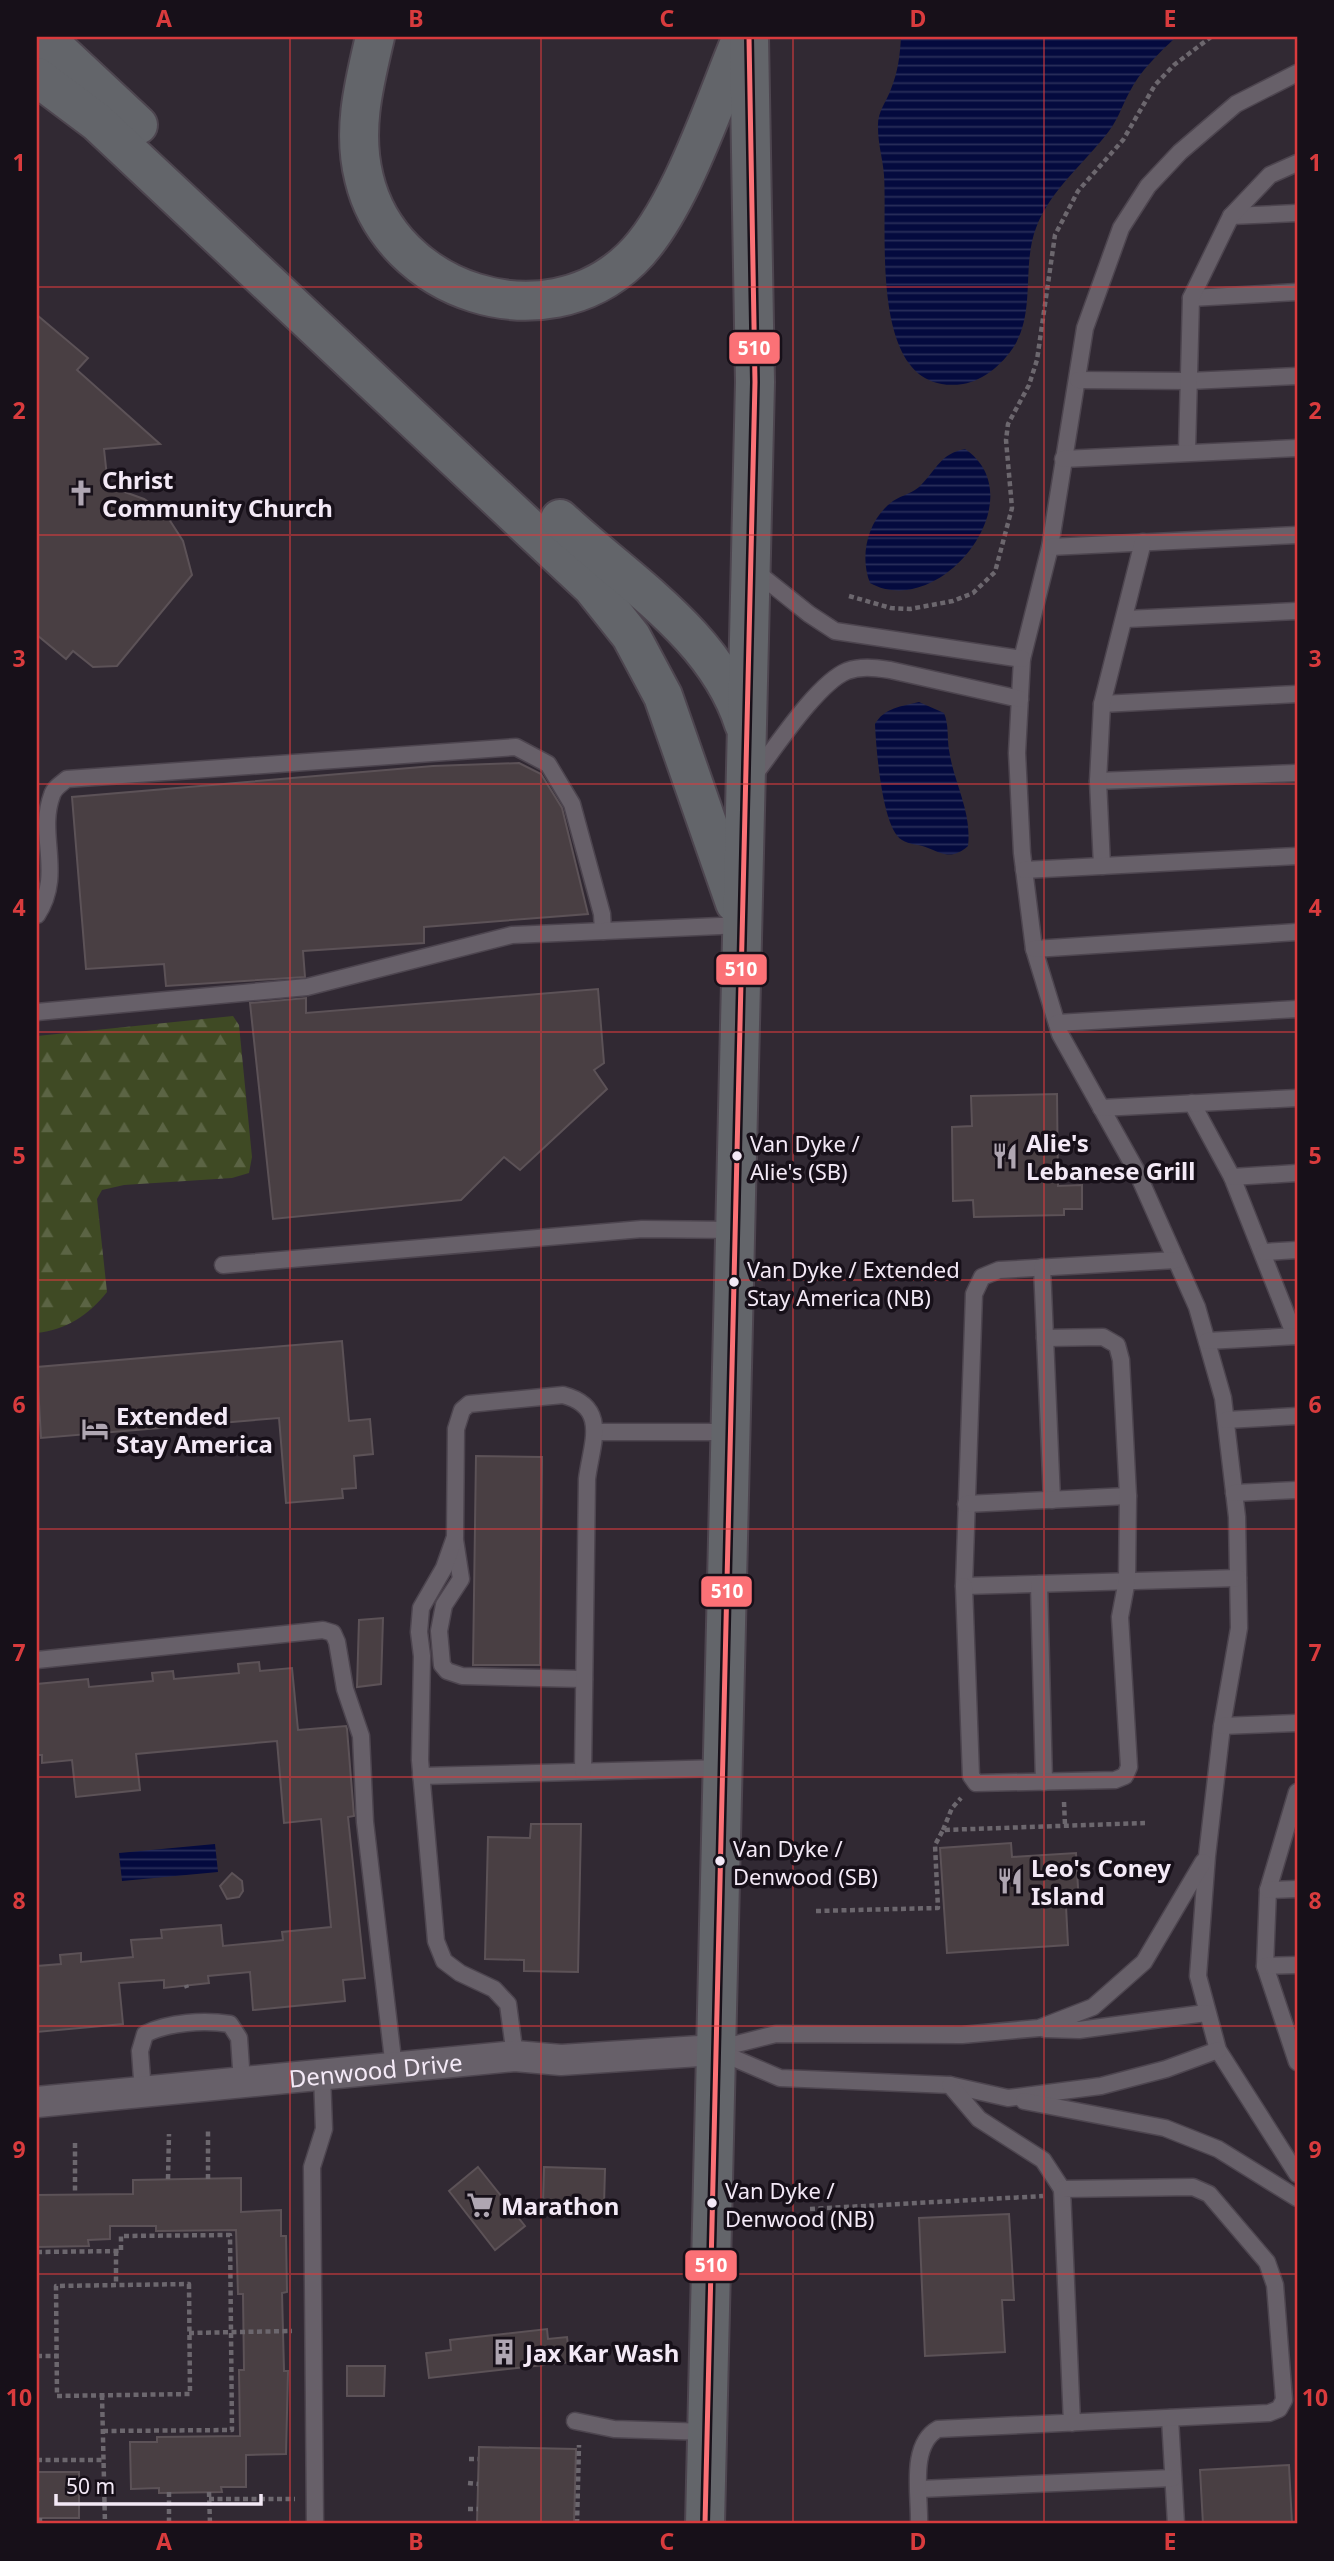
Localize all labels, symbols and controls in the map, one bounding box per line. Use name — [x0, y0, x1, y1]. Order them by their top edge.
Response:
text: A — [156, 2, 172, 34]
text: B — [408, 2, 424, 34]
text: C — [660, 2, 675, 34]
text: D — [910, 2, 926, 34]
text: E — [1164, 2, 1176, 34]
text: 1 — [12, 146, 26, 178]
text: 1 — [1308, 146, 1322, 178]
line badge: 510 — [728, 331, 781, 365]
text: 510 — [738, 335, 770, 361]
text: 2 — [12, 394, 26, 426]
text: 2 — [1308, 394, 1322, 426]
place label: Christ Community Church — [102, 463, 333, 524]
church icon: Christ Community Church — [66, 478, 96, 508]
text: 3 — [12, 642, 26, 674]
text: 3 — [1308, 642, 1322, 674]
text: 4 — [12, 891, 26, 923]
text: 4 — [1308, 891, 1322, 923]
line badge: 510 — [715, 953, 768, 986]
text: 510 — [725, 956, 757, 982]
place label: Alie's Lebanese Grill — [1026, 1126, 1195, 1187]
place label: Van Dyke / Alie's (SB) — [750, 1128, 860, 1186]
text: 5 — [12, 1139, 26, 1171]
text: 5 — [1308, 1139, 1322, 1171]
restaurant icon: Alie's Lebanese Grill — [990, 1141, 1020, 1171]
marker: Van Dyke / Alie's (SB) — [730, 1149, 744, 1163]
place label: Van Dyke / Extended Stay America (NB) — [747, 1254, 960, 1312]
marker: Van Dyke / Extended Stay America (NB) — [727, 1275, 741, 1289]
text: 6 — [12, 1388, 26, 1420]
text: 6 — [1308, 1388, 1322, 1420]
place label: Extended Stay America — [116, 1399, 273, 1460]
hotel icon: Extended Stay America — [80, 1414, 110, 1444]
line badge: 510 — [700, 1575, 753, 1608]
text: 510 — [711, 1578, 743, 1604]
text: 7 — [12, 1636, 26, 1668]
text: 7 — [1308, 1636, 1322, 1668]
place label: Van Dyke / Denwood (SB) — [733, 1833, 878, 1891]
place label: Leo's Coney Island — [1031, 1851, 1171, 1912]
marker: Van Dyke / Denwood (SB) — [713, 1854, 727, 1868]
restaurant icon: Leo's Coney Island — [995, 1866, 1025, 1896]
text: 8 — [12, 1884, 26, 1916]
text: 8 — [1308, 1884, 1322, 1916]
street label: Denwood Drive — [287, 2045, 464, 2094]
text: 9 — [12, 2133, 26, 2165]
text: 9 — [1308, 2133, 1322, 2165]
place label: Van Dyke / Denwood (NB) — [725, 2175, 874, 2233]
place label: Marathon — [501, 2189, 619, 2222]
supermarket icon: Marathon — [465, 2190, 495, 2220]
marker: Van Dyke / Denwood (NB) — [705, 2196, 719, 2210]
line badge: 510 — [684, 2249, 738, 2282]
text: 510 — [695, 2252, 727, 2278]
place label: Jax Kar Wash — [523, 2336, 679, 2369]
building icon: Jax Kar Wash — [489, 2337, 519, 2367]
text: 10 — [6, 2381, 32, 2413]
text: 10 — [1302, 2381, 1328, 2413]
scale bar — [56, 2463, 261, 2507]
text: 50 m — [66, 2472, 115, 2500]
text: A — [156, 2525, 172, 2557]
text: B — [408, 2525, 424, 2557]
text: C — [660, 2525, 675, 2557]
text: D — [910, 2525, 926, 2557]
text: E — [1164, 2525, 1176, 2557]

